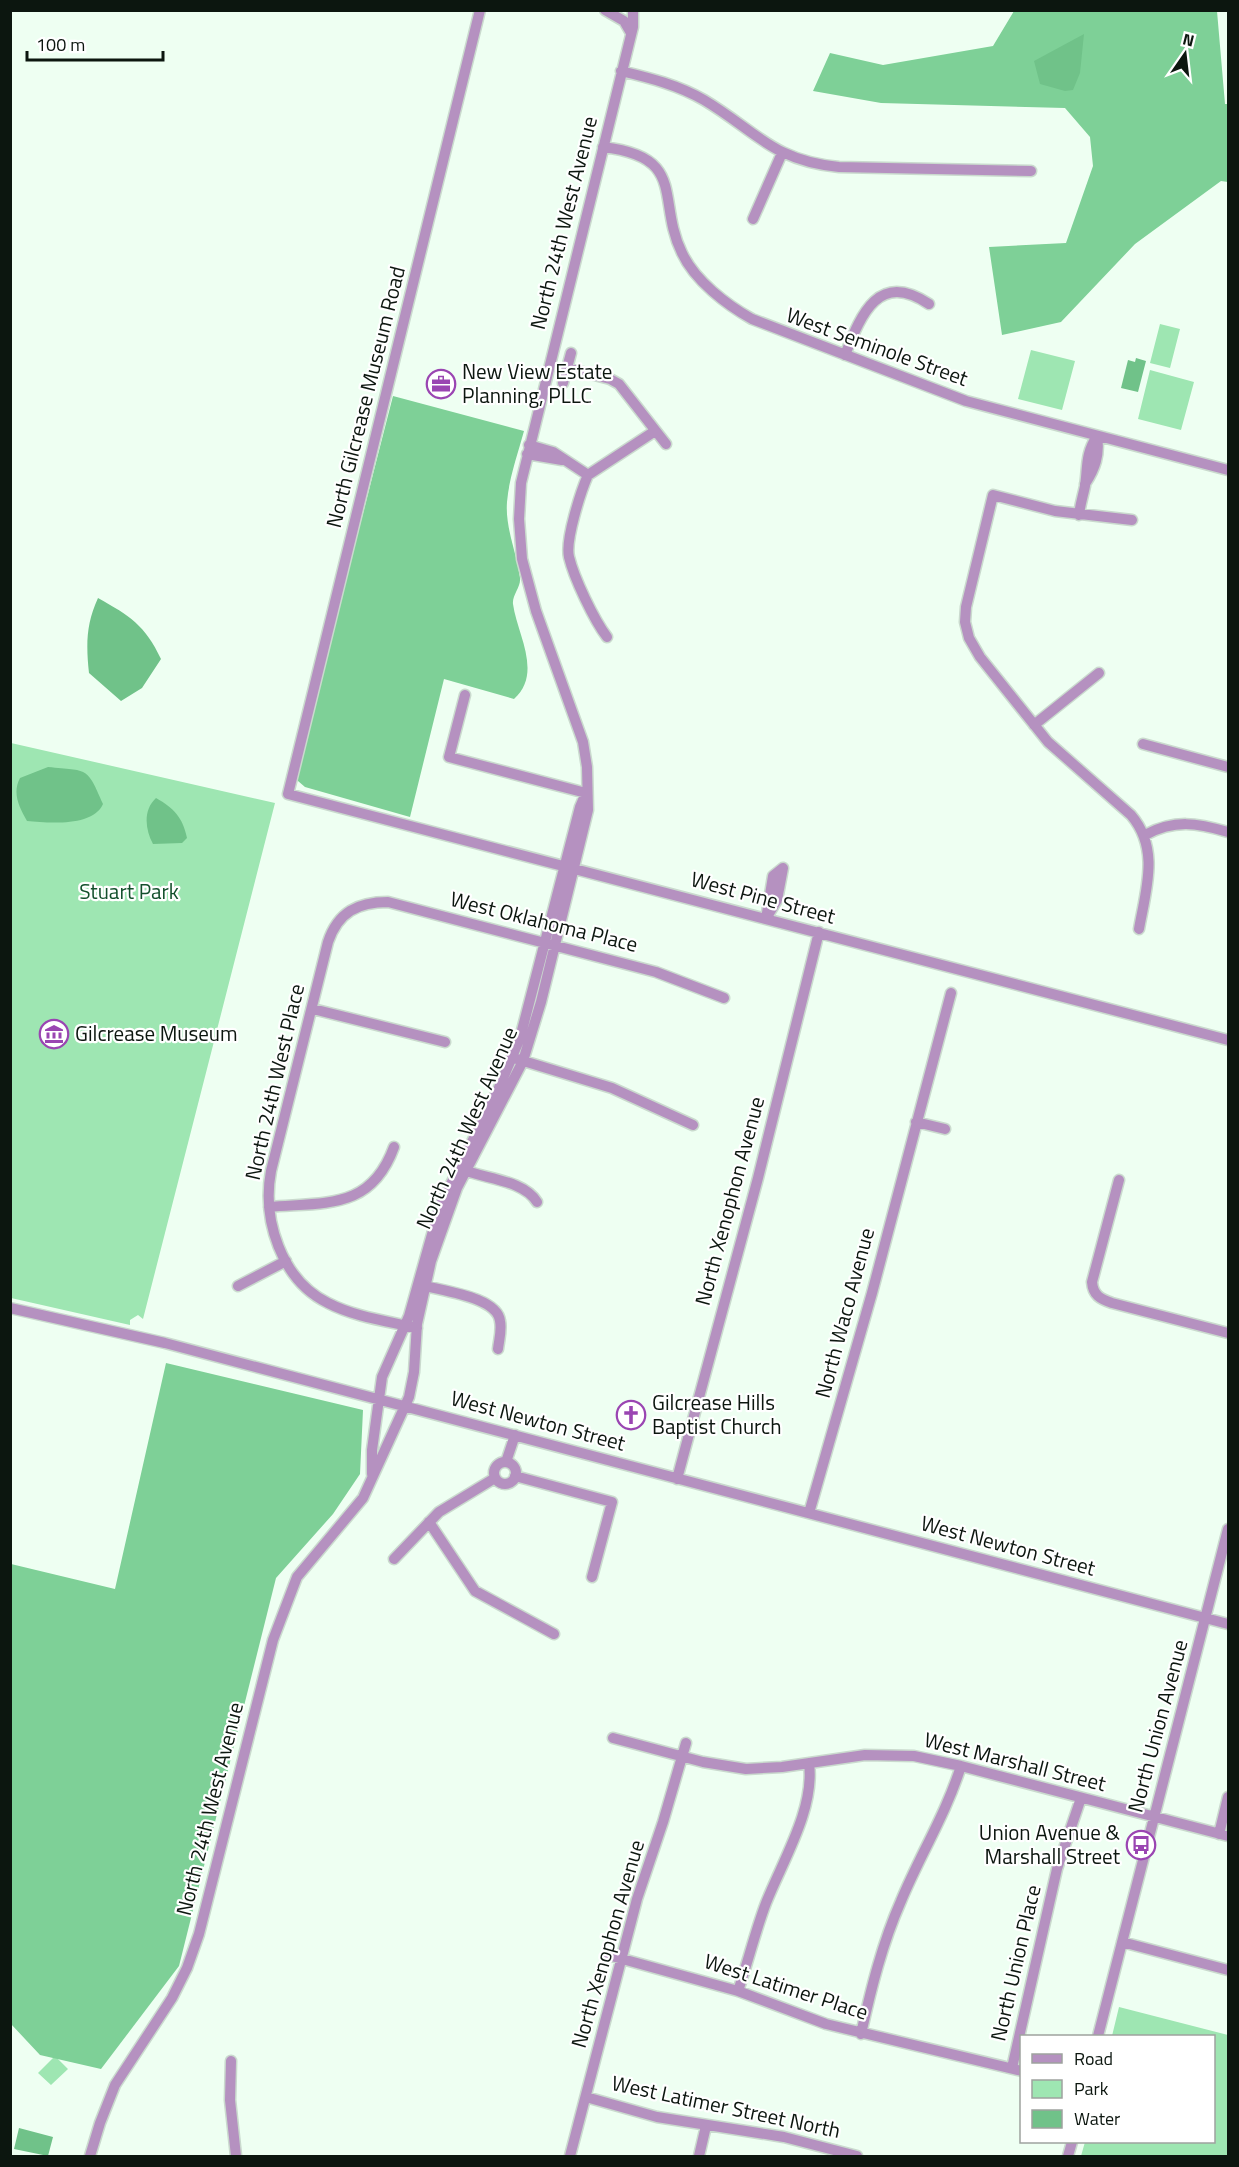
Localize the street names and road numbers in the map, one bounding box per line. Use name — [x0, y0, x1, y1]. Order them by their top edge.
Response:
street label: North 24th West Avenue — [521, 113, 605, 333]
street label: North Gilcrease Museum Road — [317, 263, 413, 531]
street label: West Seminole Street — [782, 298, 973, 394]
street label: West Pine Street — [688, 862, 840, 932]
street label: West Oklahoma Place — [447, 882, 641, 960]
street label: North 24th West Place — [236, 980, 312, 1183]
street label: North 24th West Avenue — [407, 1021, 525, 1234]
street label: North Xenophon Avenue — [686, 1093, 772, 1309]
street label: North Waco Avenue — [806, 1224, 882, 1401]
street label: West Newton Street — [447, 1381, 630, 1459]
street label: West Newton Street — [917, 1506, 1100, 1584]
street label: North Union Avenue — [1119, 1636, 1195, 1816]
street label: North 24th West Avenue — [167, 1699, 251, 1919]
street label: West Marshall Street — [921, 1723, 1110, 1799]
street label: North Xenophon Avenue — [562, 1836, 652, 2051]
street label: North Union Place — [981, 1881, 1049, 2044]
street label: West Latimer Place — [700, 1944, 872, 2028]
street label: West Latimer Street North — [609, 2066, 843, 2146]

